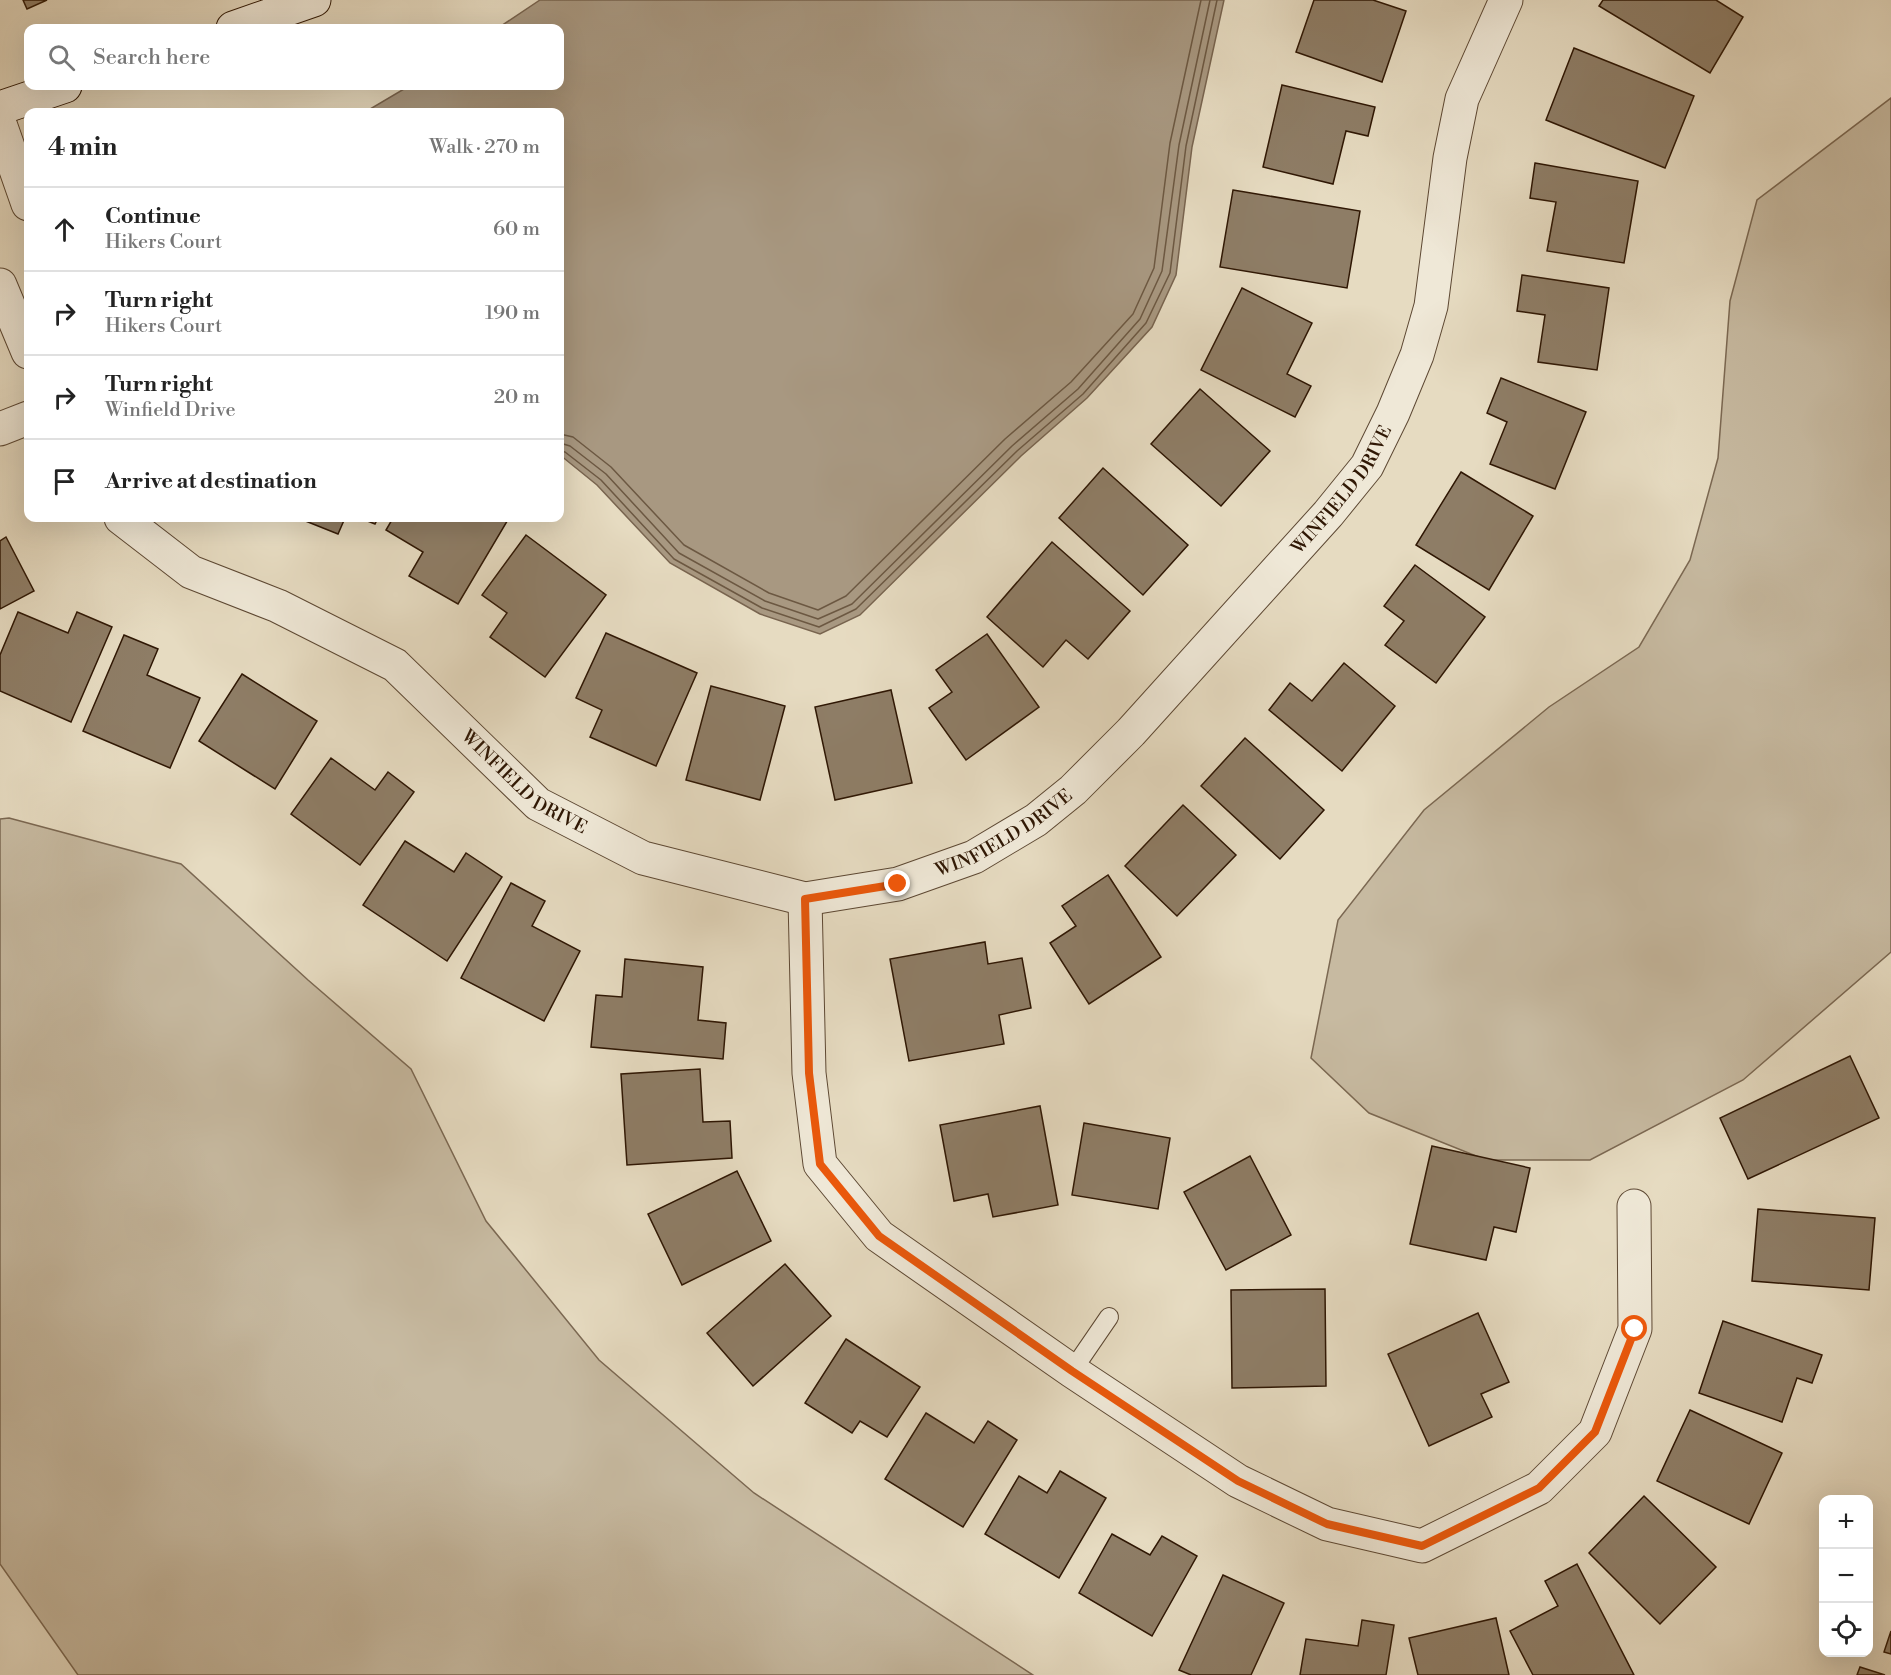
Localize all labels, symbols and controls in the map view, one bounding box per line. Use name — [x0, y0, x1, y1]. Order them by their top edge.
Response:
search box — [24, 24, 564, 90]
icon: search — [45, 41, 78, 74]
text: Search here — [93, 44, 210, 71]
text: 4 min — [48, 131, 118, 163]
text: Walk · 270 m — [429, 135, 540, 160]
text: Continue — [105, 203, 201, 230]
icon: ahead — [48, 213, 81, 246]
text: 60 m — [493, 217, 540, 242]
text: Hikers Court — [105, 230, 222, 255]
text: Turn right — [105, 287, 213, 314]
icon: right — [48, 297, 81, 330]
text: 190 m — [485, 301, 540, 326]
text: Hikers Court — [105, 314, 222, 339]
text: Turn right — [105, 371, 213, 398]
icon: right — [48, 381, 81, 414]
text: 20 m — [494, 385, 540, 410]
text: Winfield Drive — [105, 398, 236, 423]
street label: WINFIELD DRIVE — [1285, 421, 1397, 560]
icon: arrive — [48, 465, 81, 498]
text: Arrive at destination — [105, 468, 317, 495]
street label: WINFIELD DRIVE — [456, 724, 591, 839]
street label: WINFIELD DRIVE — [931, 784, 1077, 882]
route end — [884, 870, 910, 896]
route start — [1621, 1315, 1647, 1341]
map controls — [1819, 1495, 1873, 1657]
button: + — [1819, 1495, 1873, 1549]
button: − — [1819, 1549, 1873, 1603]
button: locate — [1819, 1603, 1873, 1657]

